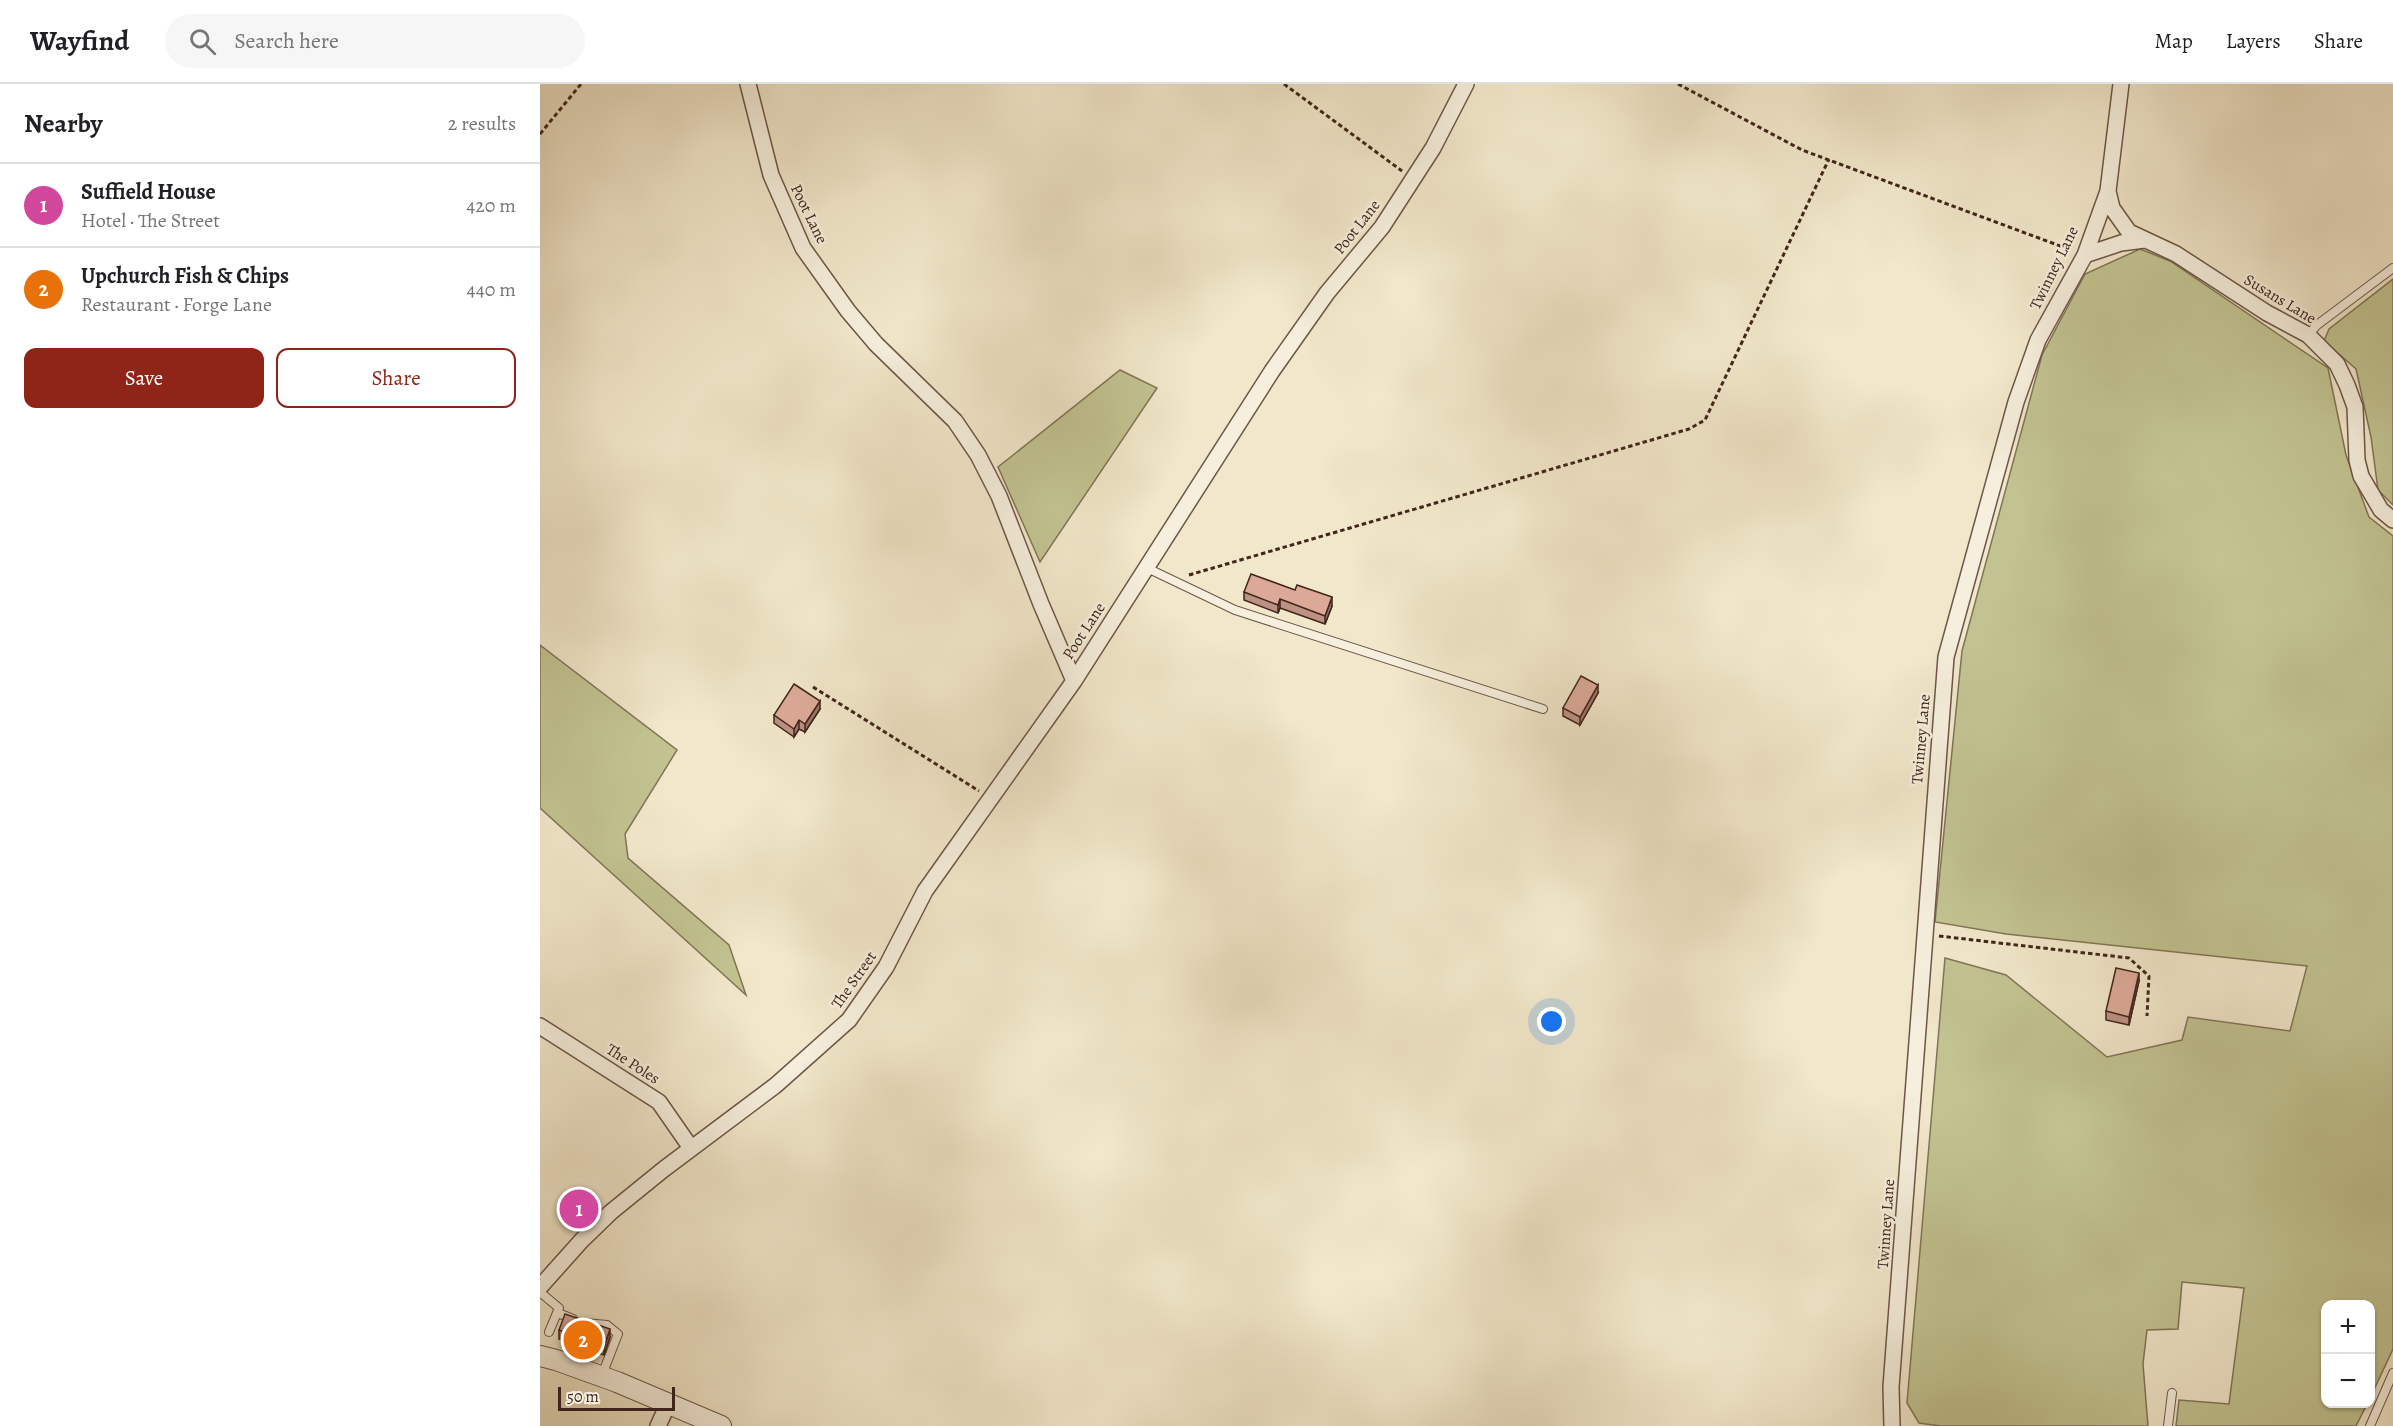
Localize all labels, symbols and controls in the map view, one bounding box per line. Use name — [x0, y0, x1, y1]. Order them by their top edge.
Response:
search box — [165, 14, 585, 68]
text: Wayfind — [30, 22, 129, 60]
icon: search — [186, 25, 219, 58]
text: Search here — [234, 26, 339, 56]
text: Map — [2154, 27, 2193, 55]
text: Layers — [2226, 27, 2281, 55]
text: Share — [2314, 27, 2363, 55]
text: Nearby — [24, 106, 103, 141]
text: 2 results — [448, 110, 516, 137]
text: Suffield House — [81, 177, 216, 207]
street label: Poot Lane — [785, 180, 833, 248]
text: 1 — [40, 192, 47, 219]
text: 420 m — [466, 192, 516, 219]
street label: Poot Lane — [1329, 195, 1385, 259]
text: Hotel · The Street — [81, 207, 220, 234]
street label: Twinney Lane — [2024, 223, 2084, 313]
text: Upchurch Fish & Chips — [81, 261, 289, 291]
street label: Susans Lane — [2240, 269, 2320, 329]
text: 2 — [39, 276, 48, 303]
text: 440 m — [467, 276, 516, 303]
text: Restaurant · Forge Lane — [81, 291, 272, 318]
button: Save — [24, 348, 264, 408]
button: Share — [276, 348, 516, 408]
street label: Poot Lane — [1057, 598, 1111, 664]
street label: Twinney Lane — [1906, 693, 1936, 785]
street label: The Street — [826, 947, 882, 1013]
your location — [1537, 1007, 1566, 1036]
street label: The Poles — [602, 1039, 664, 1089]
street label: Twinney Lane — [1872, 1178, 1900, 1270]
pin: 1 — [560, 1186, 598, 1232]
map controls — [2321, 1300, 2375, 1408]
button: + — [2321, 1300, 2375, 1354]
pin: 2 — [564, 1318, 603, 1362]
button: − — [2321, 1354, 2375, 1408]
scale bar — [558, 1384, 675, 1412]
text: 50 m — [567, 1386, 599, 1408]

